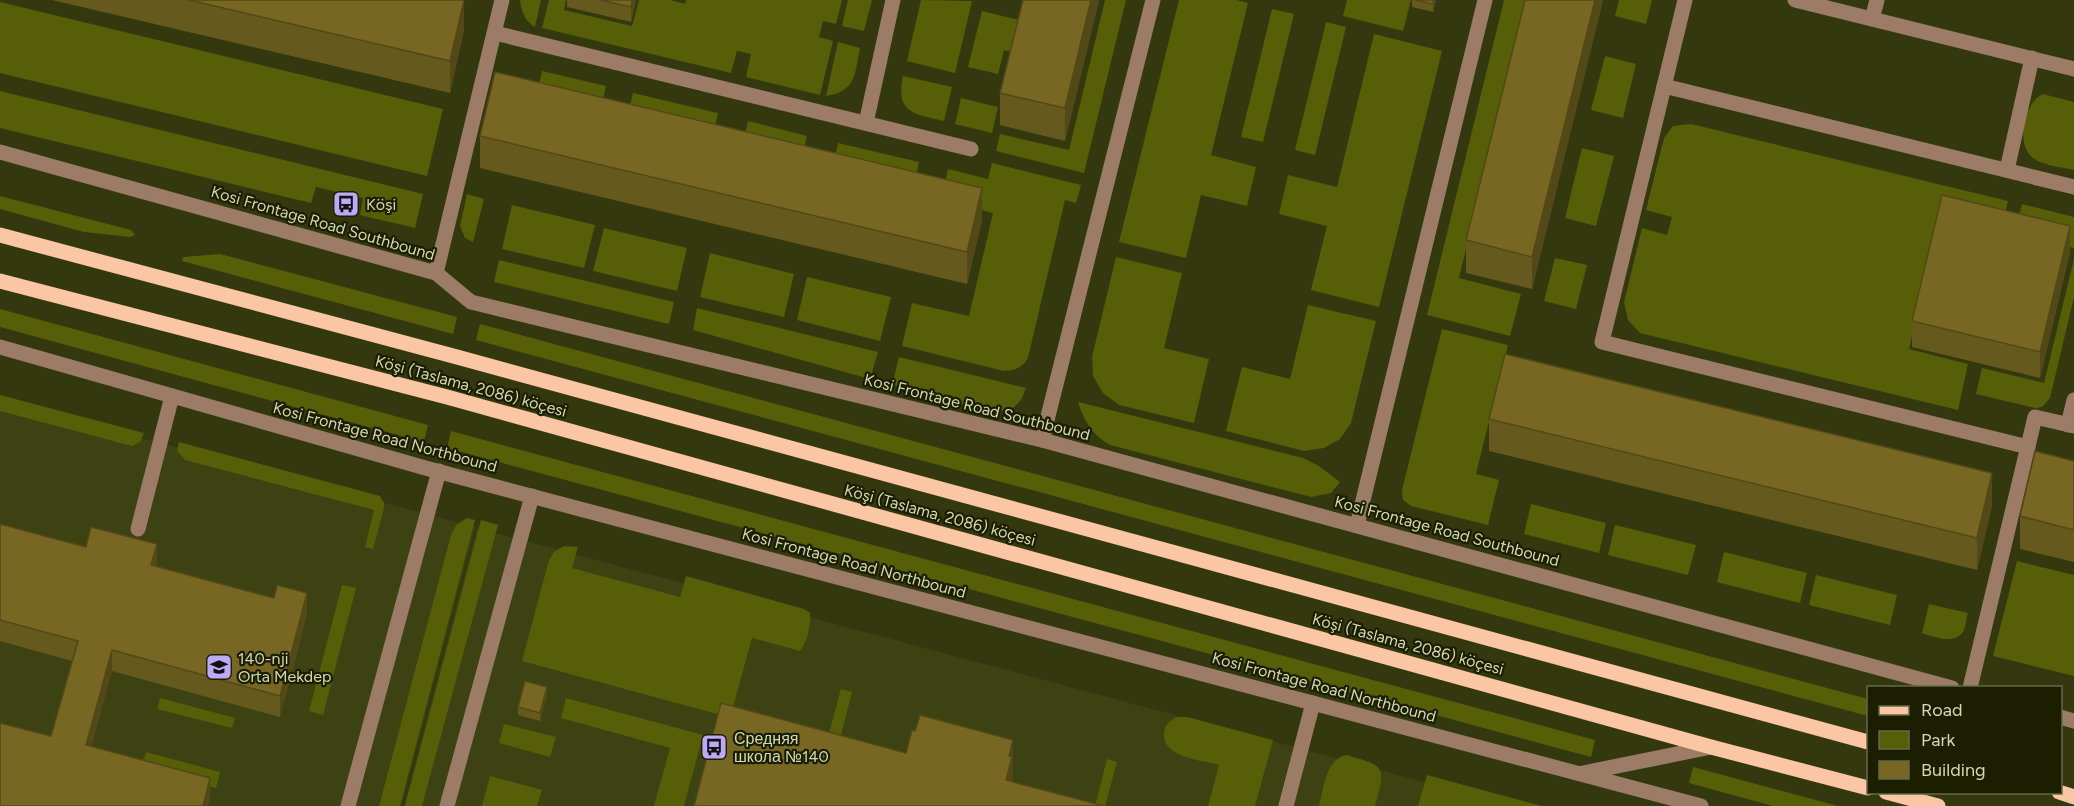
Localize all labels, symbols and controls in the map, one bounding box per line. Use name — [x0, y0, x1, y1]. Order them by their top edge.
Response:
street label: Kosi Frontage Road Southbound — [209, 182, 437, 264]
bus stop icon: Köşi — [331, 189, 361, 219]
place label: Köşi — [366, 195, 396, 214]
street label: Köşi (Taslama, 2086) köçesi — [373, 351, 569, 421]
street label: Kosi Frontage Road Southbound — [862, 370, 1092, 444]
street label: Kosi Frontage Road Northbound — [271, 398, 499, 476]
street label: Köşi (Taslama, 2086) köçesi — [842, 480, 1038, 550]
street label: Kosi Frontage Road Southbound — [1332, 492, 1562, 570]
street label: Kosi Frontage Road Northbound — [740, 524, 968, 602]
street label: Köşi (Taslama, 2086) köçesi — [1310, 609, 1506, 679]
street label: Kosi Frontage Road Northbound — [1210, 648, 1438, 726]
place label: 140-nji Orta Mekdep — [238, 649, 331, 686]
school or university icon: 140-nji Orta Mekdep — [204, 652, 234, 682]
legend — [1867, 686, 2062, 794]
text: Road — [1921, 699, 1962, 721]
place label: Средняя школа №140 — [734, 729, 829, 766]
text: Park — [1921, 729, 1956, 751]
bus stop icon: Средняя школа №140 — [699, 732, 729, 762]
text: Building — [1921, 759, 1986, 781]

